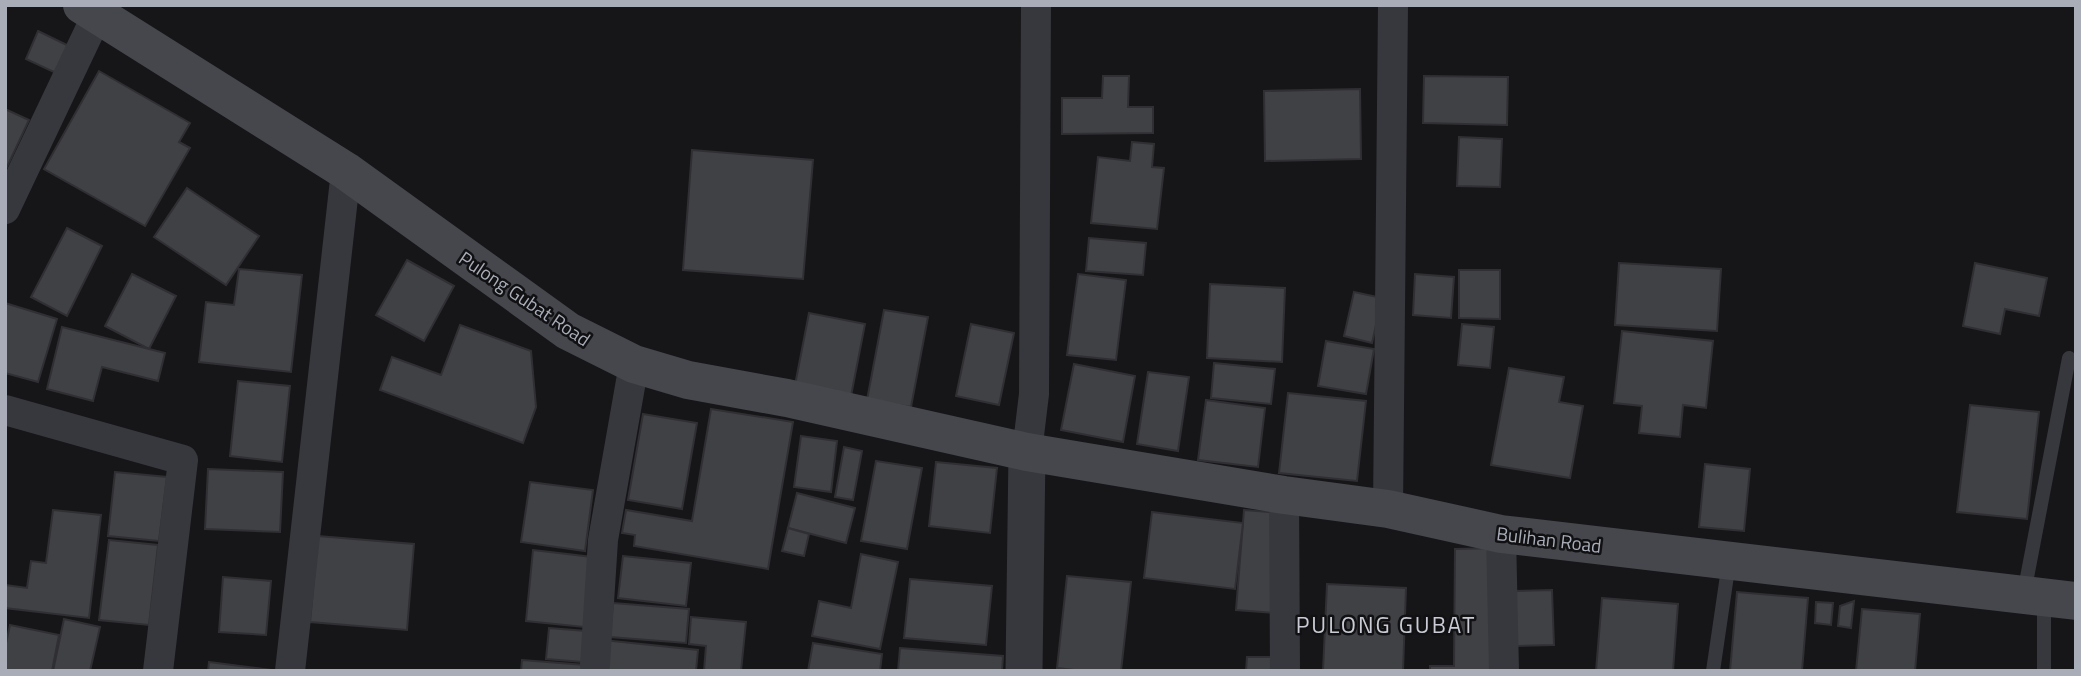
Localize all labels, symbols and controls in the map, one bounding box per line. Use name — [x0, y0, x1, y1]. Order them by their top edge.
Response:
street label: Pulong Gubat Road — [453, 243, 597, 353]
street label: Bulihan Road — [1495, 518, 1603, 560]
district label: PULONG GUBAT — [1296, 607, 1476, 642]

